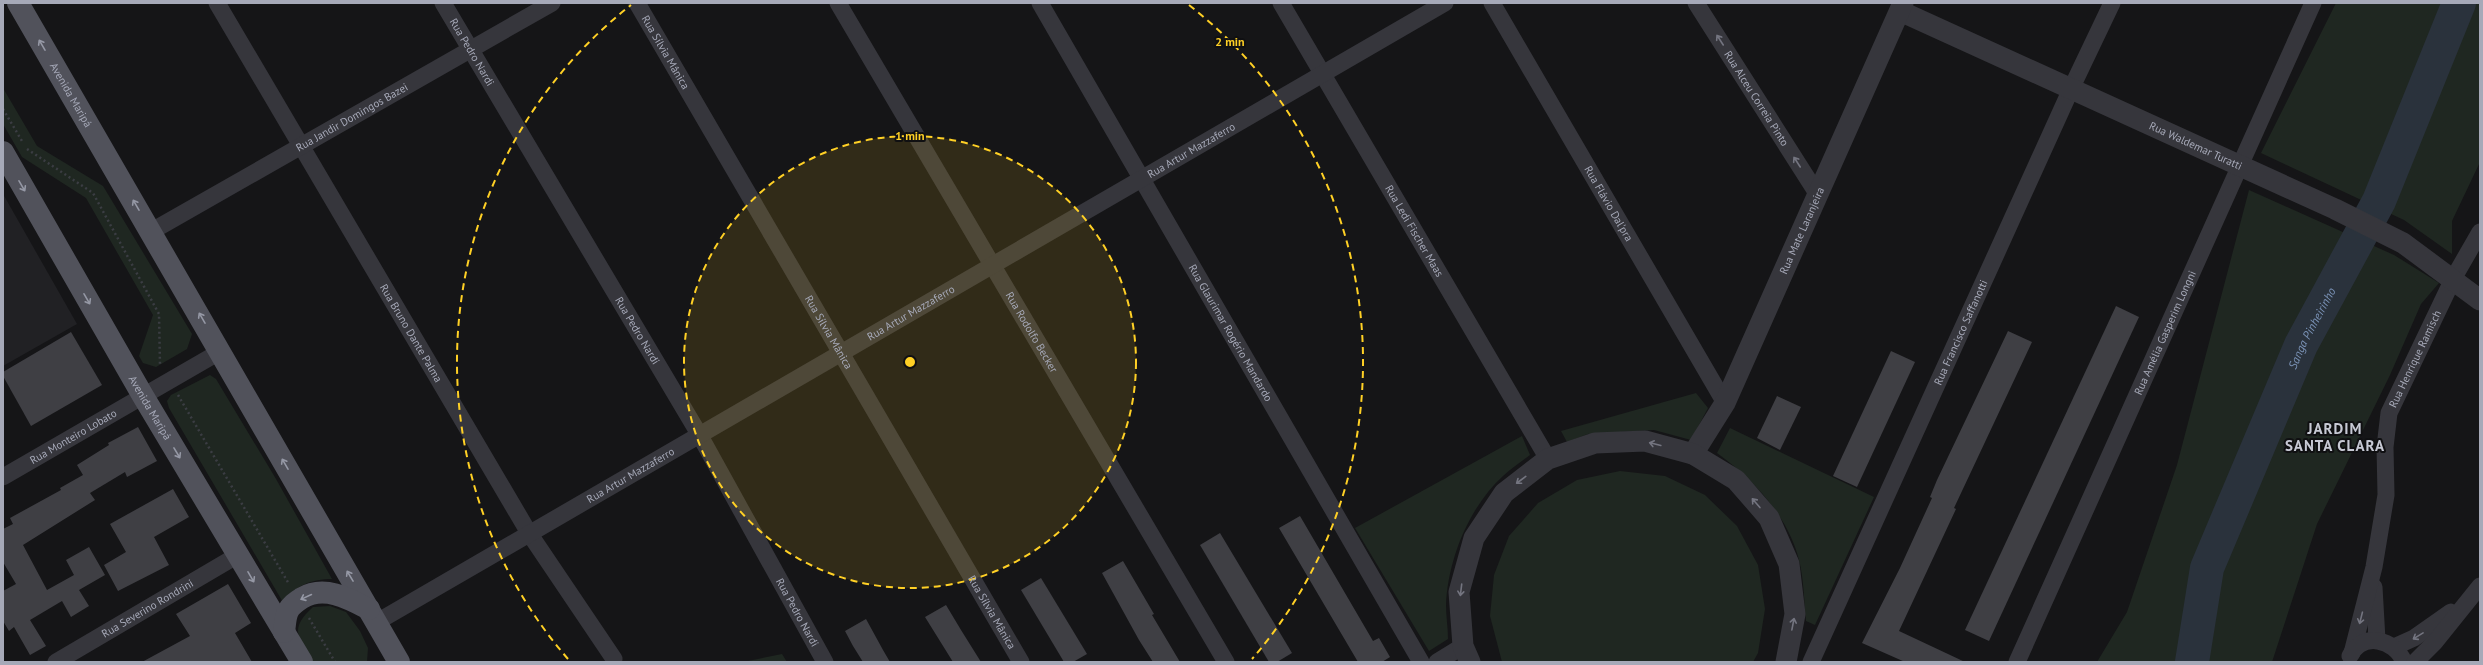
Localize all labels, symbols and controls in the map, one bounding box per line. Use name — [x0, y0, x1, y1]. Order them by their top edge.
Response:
street label: Rua Sílvia Mânica — [639, 13, 693, 92]
street label: Rua Pedro Nardi — [447, 16, 498, 88]
text: 2 min — [1215, 34, 1245, 49]
one-way arrow — [1715, 35, 1724, 46]
one-way arrow — [38, 39, 46, 51]
street label: Rua Alceu Correia Pinto — [1721, 48, 1792, 149]
street label: Avenida Maripá — [47, 60, 95, 130]
street label: Rua Jandir Domingos Bazei — [293, 80, 410, 155]
street label: Rua Waldemar Turatti — [2147, 118, 2245, 173]
street label: Rua Artur Mazzaferro — [1145, 119, 1238, 181]
text: 1 min — [895, 128, 925, 143]
one-way arrow — [1793, 157, 1801, 168]
street label: Rua Flávio Dal'pra — [1581, 163, 1636, 244]
one-way arrow — [19, 180, 27, 192]
street label: Rua Ledi Fischer Maas — [1382, 182, 1447, 280]
street label: Rua Mate Laranjeira — [1776, 185, 1827, 276]
one-way arrow — [132, 199, 140, 211]
street label: Rua Glaurimar Rogério Mandardo — [1186, 262, 1276, 404]
street label: Rua Amélia Gasperim Longni — [2131, 268, 2199, 397]
street label: Rua Francisco Saffanotti — [1931, 278, 1991, 387]
street label: Rua Bruno Dante Palma — [377, 281, 446, 385]
street label: Rua Artur Mazzaferro — [864, 282, 957, 344]
water label: Sanga Pinheirinho — [2284, 285, 2338, 371]
street label: Rua Rodolfo Becker — [1003, 289, 1061, 375]
one-way arrow — [84, 293, 92, 305]
street label: Rua Sílvia Mânica — [802, 293, 856, 372]
street label: Rua Pedro Nardi — [612, 294, 663, 367]
street label: Rua Henrique Ramisch — [2386, 308, 2444, 410]
one-way arrow — [197, 312, 205, 324]
centre of rings — [903, 355, 917, 369]
street label: Avenida Maripá — [126, 373, 175, 442]
street label: Rua Monteiro Lobato — [27, 406, 119, 467]
district label: JARDIM SANTA CLARA — [2285, 419, 2385, 455]
one-way arrow — [1649, 440, 1662, 447]
street label: Rua Artur Mazzaferro — [584, 444, 677, 506]
one-way arrow — [173, 447, 181, 458]
one-way arrow — [280, 458, 288, 470]
one-way arrow — [1516, 475, 1527, 484]
one-way arrow — [1751, 498, 1760, 509]
one-way arrow — [345, 570, 353, 582]
one-way arrow — [248, 571, 256, 583]
street label: Rua Sílvia Mânica — [965, 573, 1019, 652]
street label: Rua Severino Rondrini — [99, 576, 196, 641]
street label: Rua Pedro Nardi — [773, 576, 822, 649]
one-way arrow — [1457, 583, 1464, 596]
one-way arrow — [300, 593, 312, 601]
one-way arrow — [2356, 611, 2364, 624]
one-way arrow — [1790, 618, 1798, 631]
one-way arrow — [2412, 632, 2424, 640]

